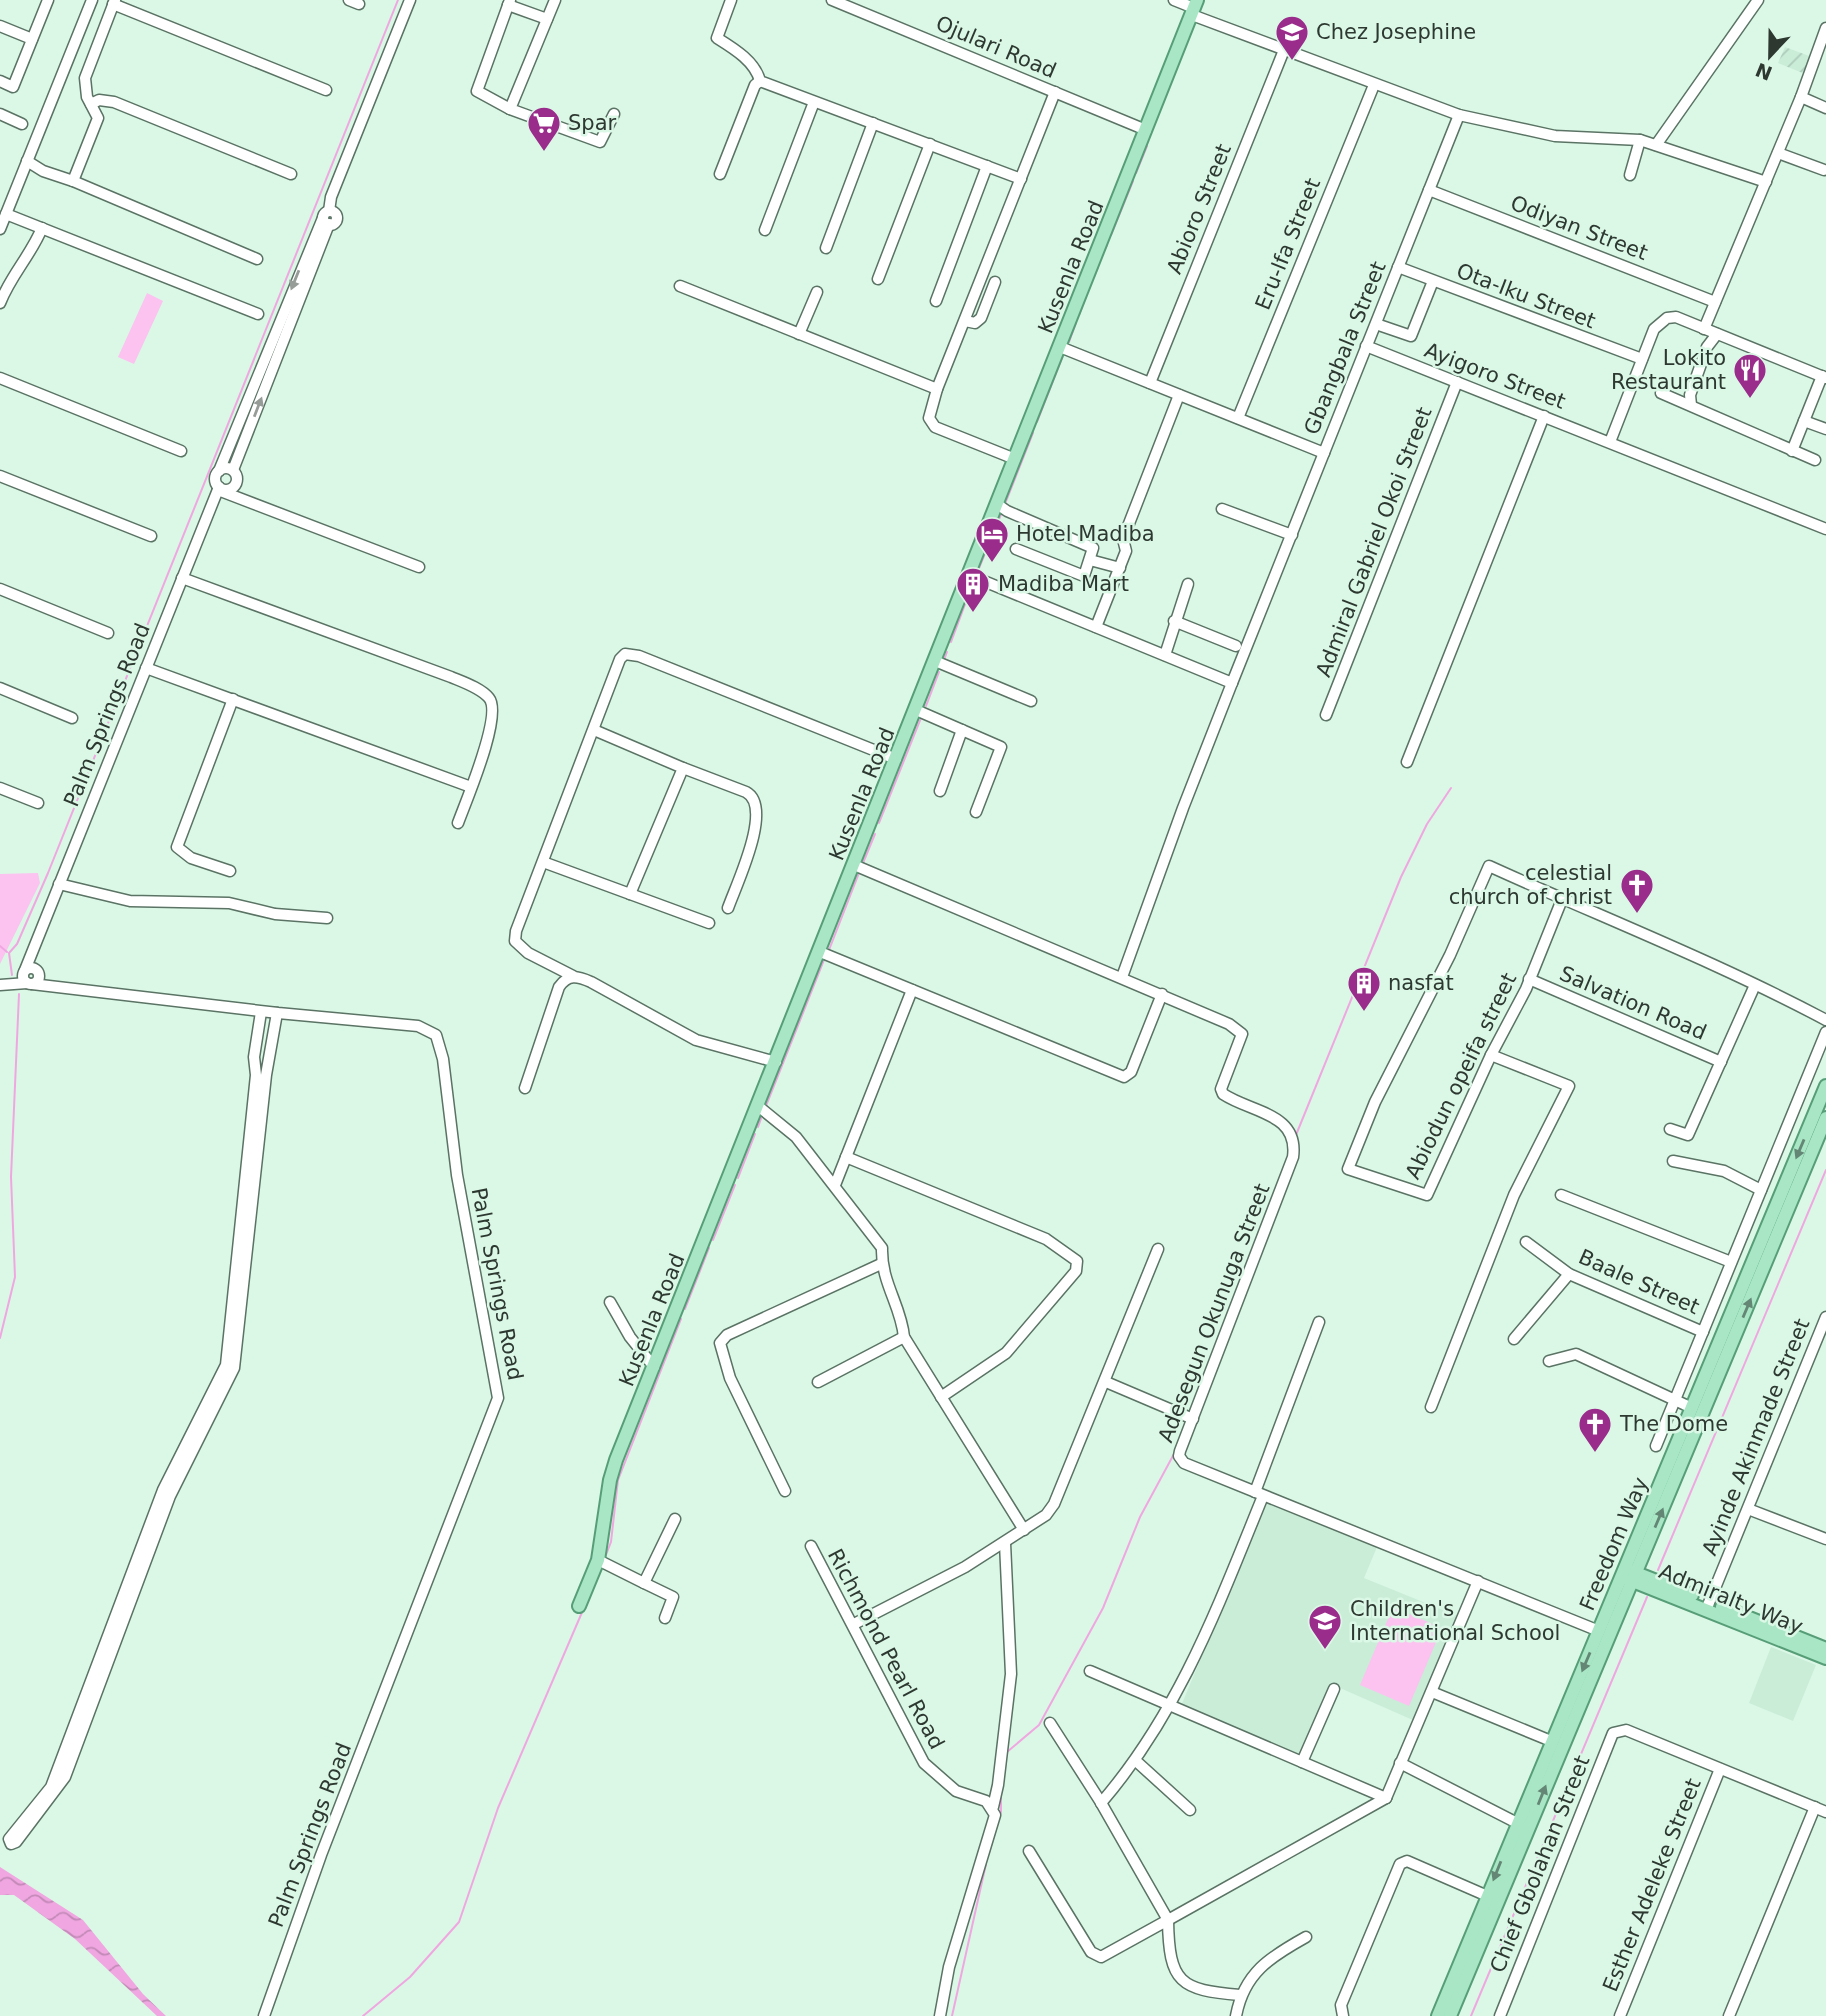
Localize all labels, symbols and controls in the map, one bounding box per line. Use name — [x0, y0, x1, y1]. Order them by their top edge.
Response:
street label: Ojulari Road — [932, 11, 1060, 83]
school or university icon: Chez Josephine — [1273, 13, 1311, 62]
place label: Chez Josephine — [1316, 20, 1476, 44]
north arrow — [1735, 21, 1805, 91]
text: N — [1752, 59, 1775, 85]
supermarket icon: Spar — [525, 104, 563, 153]
place label: Spar — [568, 111, 617, 135]
street label: Abioro Street — [1162, 141, 1236, 277]
street label: Eru-Ifa Street — [1251, 175, 1325, 313]
street label: Odiyan Street — [1507, 191, 1651, 265]
street label: Kusenla Road — [1033, 197, 1109, 337]
street label: Gbangbala Street — [1299, 258, 1391, 438]
street label: Ota-Iku Street — [1453, 259, 1599, 333]
one-way arrow — [289, 270, 301, 290]
street label: Ayigoro Street — [1421, 338, 1569, 414]
place label: Lokito Restaurant — [1611, 346, 1726, 394]
restaurant icon: Lokito Restaurant — [1731, 351, 1769, 400]
one-way arrow — [252, 396, 263, 417]
street label: Admiral Gabriel Okoi Street — [1311, 404, 1437, 680]
hotel icon: Hotel Madiba — [973, 515, 1011, 564]
place label: Hotel Madiba — [1016, 522, 1155, 546]
building icon: Madiba Mart — [954, 565, 992, 614]
place label: Madiba Mart — [998, 572, 1129, 596]
street label: Palm Springs Road — [59, 620, 155, 810]
street label: Kusenla Road — [824, 724, 900, 864]
place label: celestial church of christ — [1449, 861, 1612, 909]
church icon: celestial church of christ — [1618, 866, 1656, 915]
street label: Salvation Road — [1556, 961, 1710, 1045]
building icon: nasfat — [1345, 964, 1383, 1013]
street label: Abiodun opeifa street — [1401, 969, 1521, 1183]
place label: nasfat — [1388, 971, 1454, 995]
one-way arrow — [1794, 1139, 1805, 1160]
street label: Adesegun Okunuga Street — [1153, 1180, 1275, 1446]
street label: Palm Springs Road — [467, 1186, 527, 1382]
street label: Baale Street — [1575, 1245, 1703, 1319]
street label: Kusenla Road — [614, 1250, 690, 1390]
one-way arrow — [1742, 1297, 1753, 1318]
street label: Ayinde Akinmade Street — [1697, 1315, 1815, 1559]
church icon: The Dome — [1576, 1405, 1614, 1454]
place label: The Dome — [1619, 1412, 1728, 1436]
street label: Freedom Way — [1575, 1474, 1653, 1614]
one-way arrow — [1654, 1507, 1665, 1528]
street label: Richmond Pearl Road — [823, 1545, 949, 1753]
street label: Admiralty Way — [1656, 1559, 1806, 1639]
place label: Children's International School — [1350, 1597, 1560, 1645]
school or university icon: Children's International School — [1306, 1602, 1344, 1651]
one-way arrow — [1580, 1651, 1591, 1672]
street label: Palm Springs Road — [264, 1739, 356, 1931]
street label: Chief Gbolahan Street — [1485, 1752, 1595, 1976]
street label: Esther Adeleke Street — [1598, 1775, 1706, 1995]
one-way arrow — [1536, 1784, 1547, 1805]
one-way arrow — [1492, 1861, 1503, 1882]

